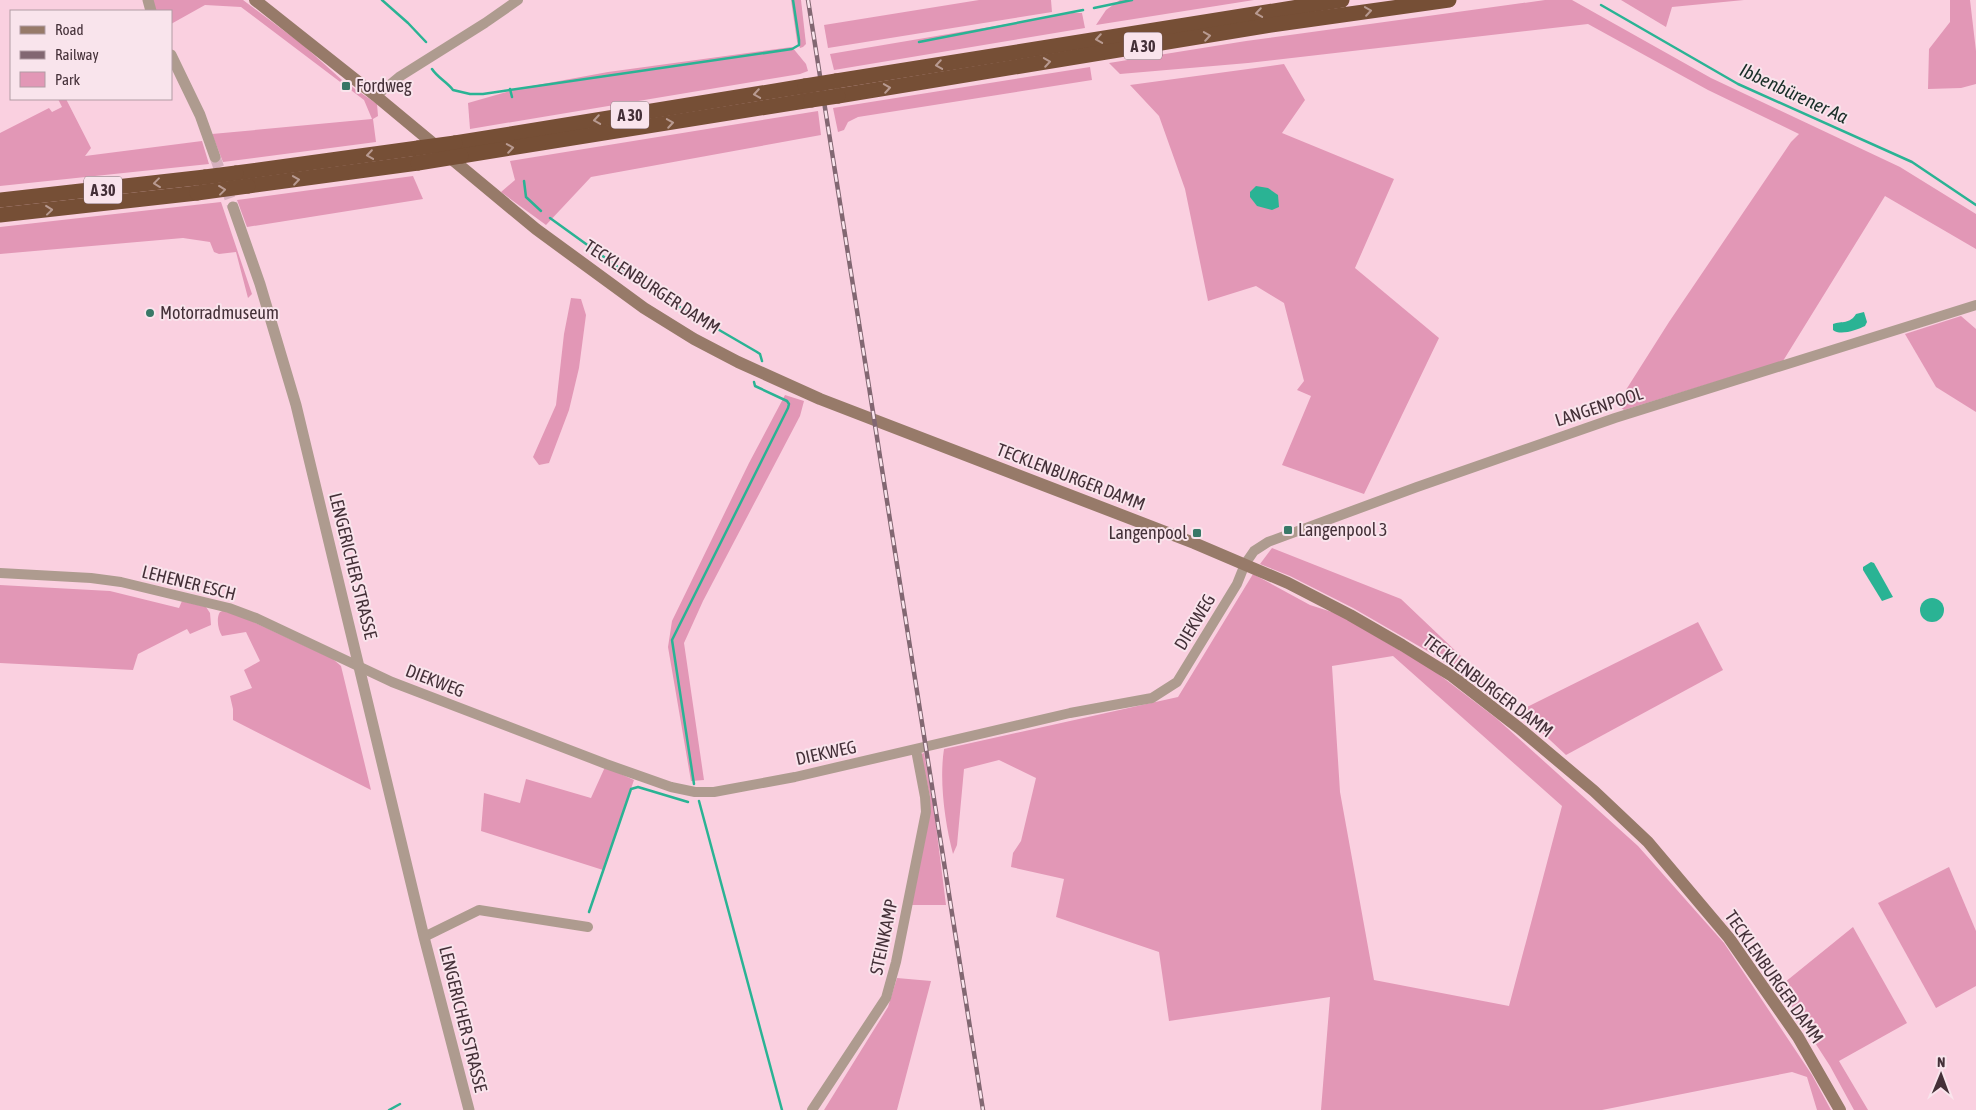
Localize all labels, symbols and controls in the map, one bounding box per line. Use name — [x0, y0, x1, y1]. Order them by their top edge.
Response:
one-way arrow — [1255, 7, 1264, 17]
one-way arrow — [1364, 7, 1372, 17]
legend — [10, 10, 172, 100]
text: Road — [55, 21, 84, 38]
one-way arrow — [1203, 31, 1212, 41]
road number: A 30 — [1124, 32, 1162, 59]
one-way arrow — [1095, 33, 1103, 43]
text: Railway — [55, 46, 99, 63]
one-way arrow — [1043, 57, 1051, 67]
water label: Ibbenbürener Aa — [1736, 58, 1852, 128]
one-way arrow — [934, 59, 943, 69]
text: Park — [55, 71, 80, 88]
place label: Fordweg — [356, 75, 412, 96]
marker: Fordweg — [340, 80, 352, 92]
one-way arrow — [883, 83, 891, 94]
one-way arrow — [753, 88, 761, 99]
road number: A 30 — [611, 102, 649, 128]
one-way arrow — [593, 114, 601, 125]
one-way arrow — [666, 118, 674, 128]
one-way arrow — [505, 144, 514, 154]
one-way arrow — [365, 149, 373, 160]
one-way arrow — [292, 175, 300, 185]
road number: A 30 — [84, 176, 122, 204]
one-way arrow — [152, 177, 160, 188]
one-way arrow — [218, 185, 226, 196]
one-way arrow — [45, 205, 53, 216]
street label: TECKLENBURGER DAMM — [581, 235, 724, 338]
place label: Motorradmuseum — [160, 302, 279, 323]
marker: Motorradmuseum — [144, 307, 156, 319]
street label: LANGENPOOL — [1552, 382, 1645, 431]
street label: TECKLENBURGER DAMM — [994, 439, 1148, 515]
street label: LENGERICHER STRASSE — [325, 491, 382, 641]
place label: Langenpool 3 — [1298, 519, 1388, 540]
place label: Langenpool — [1108, 522, 1187, 543]
marker: Langenpool 3 — [1282, 524, 1294, 536]
marker: Langenpool — [1191, 527, 1203, 539]
street label: LEHENER ESCH — [140, 561, 238, 604]
street label: DIEKWEG — [1170, 590, 1219, 653]
street label: TECKLENBURGER DAMM — [1419, 630, 1557, 741]
street label: DIEKWEG — [403, 660, 468, 701]
street label: DIEKWEG — [794, 736, 858, 769]
street label: STEINKAMP — [865, 897, 902, 977]
street label: TECKLENBURGER DAMM — [1721, 906, 1828, 1047]
street label: LENGERICHER STRASSE — [435, 944, 492, 1094]
north arrow — [1916, 1050, 1966, 1100]
text: N — [1937, 1054, 1945, 1070]

